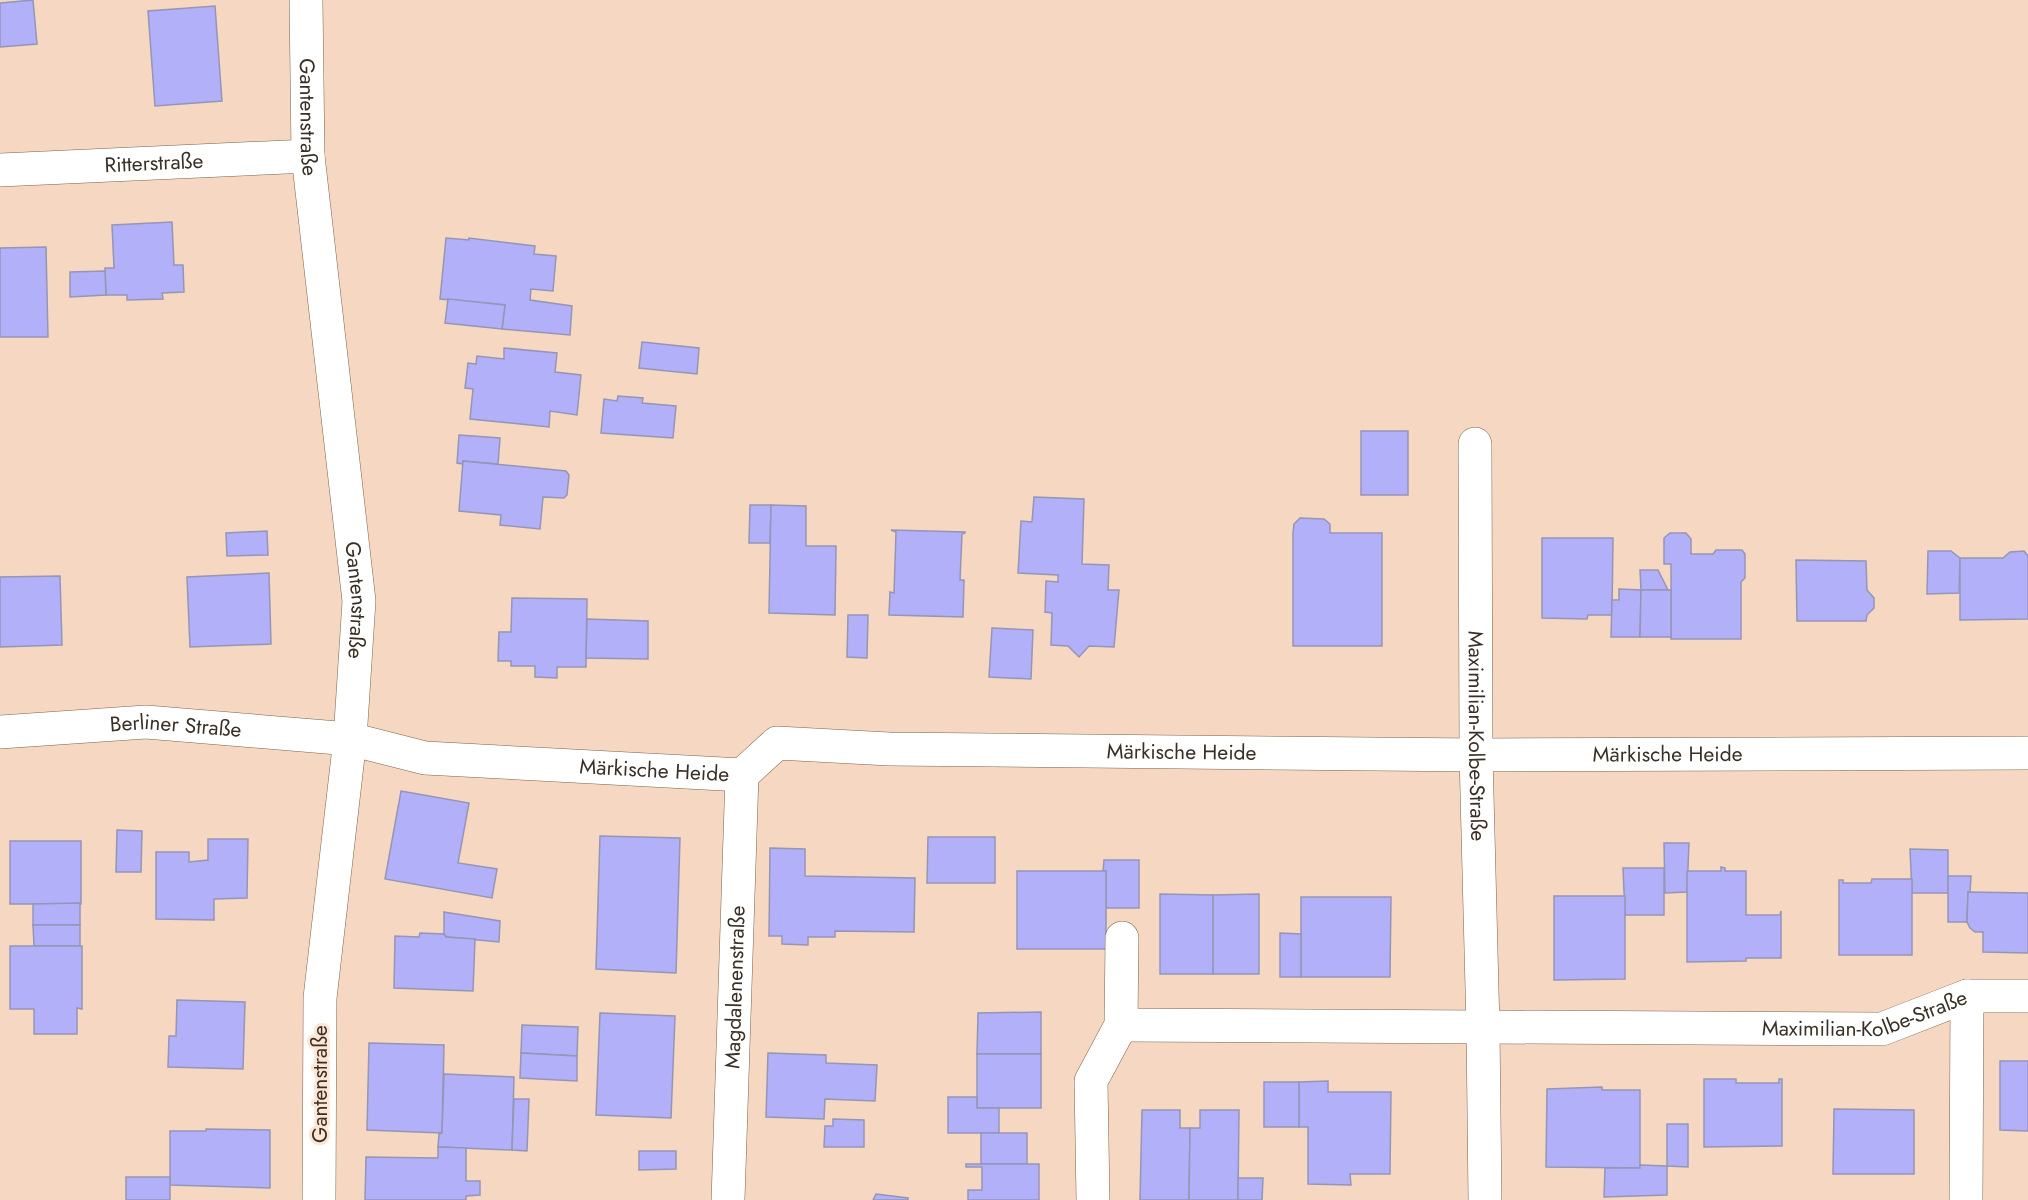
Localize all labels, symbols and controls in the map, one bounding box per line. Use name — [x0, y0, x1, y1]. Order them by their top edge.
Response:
street label: Gantenstraße — [292, 58, 325, 178]
street label: Ritterstraße — [104, 146, 204, 180]
street label: Gantenstraße — [337, 540, 374, 660]
street label: Maximilian-Kolbe-Straße — [1461, 631, 1493, 842]
street label: Berliner Straße — [109, 707, 243, 745]
street label: Märkische Heide — [1106, 736, 1257, 768]
street label: Märkische Heide — [1592, 739, 1743, 770]
street label: Märkische Heide — [579, 751, 730, 789]
street label: Magdalenenstraße — [717, 905, 753, 1069]
street label: Maximilian-Kolbe-Straße — [1762, 982, 1972, 1044]
street label: Gantenstraße — [305, 1025, 335, 1143]

